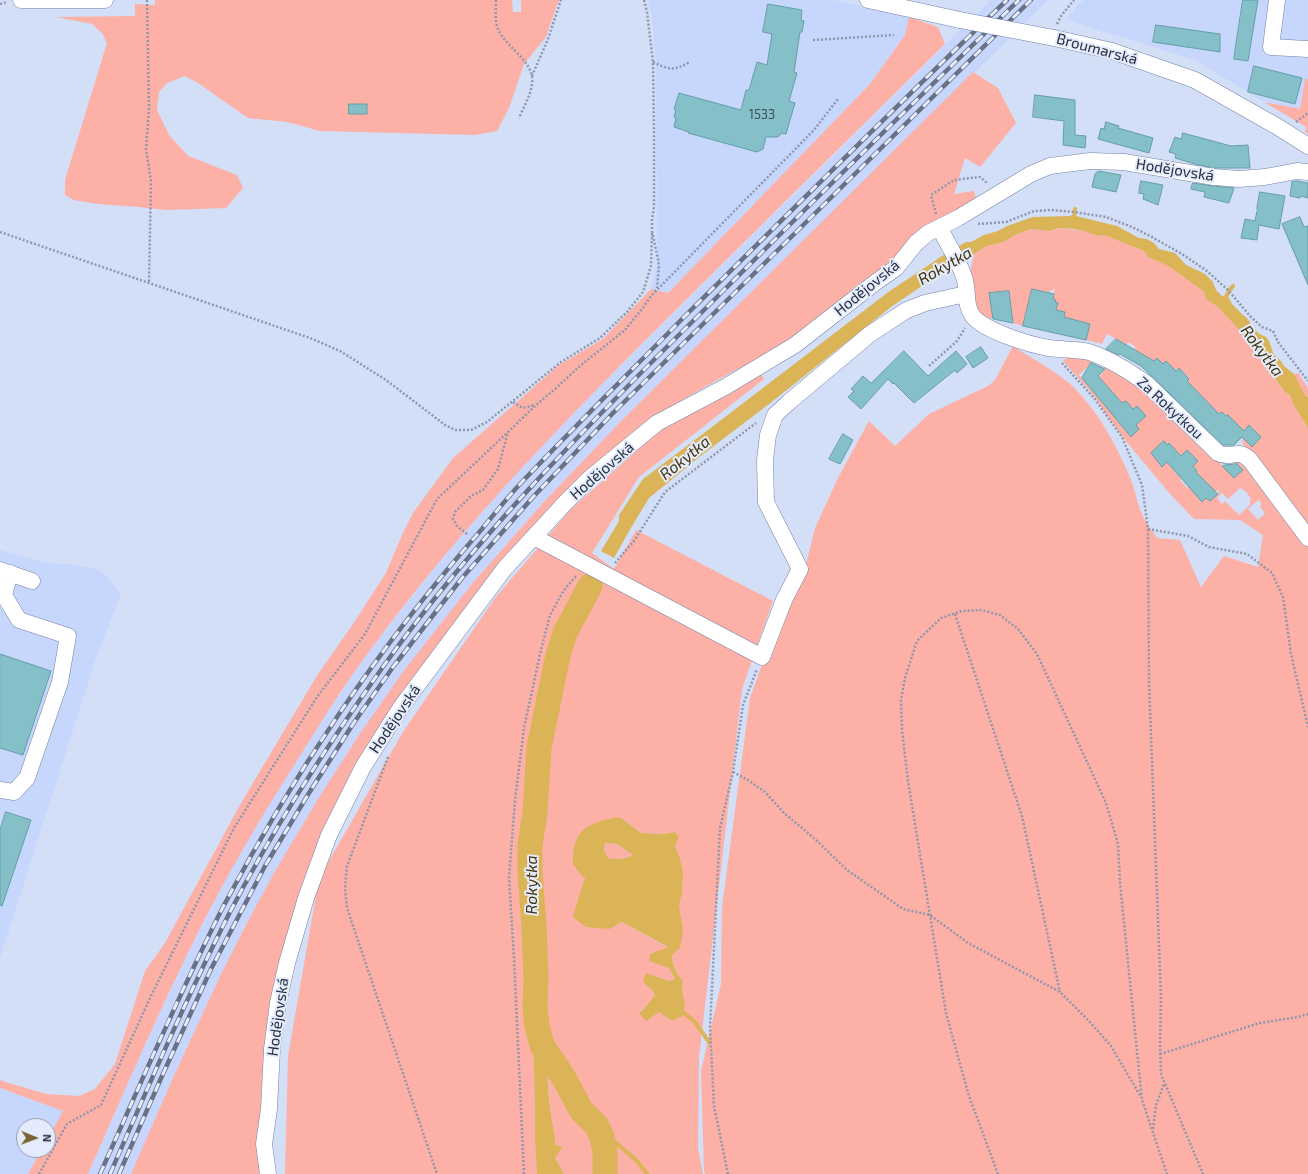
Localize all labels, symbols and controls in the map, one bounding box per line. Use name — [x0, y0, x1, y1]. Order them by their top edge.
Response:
street label: Broumarská — [1055, 30, 1139, 68]
house number: 1533 — [749, 107, 775, 123]
street label: Hodějovská — [1135, 155, 1215, 185]
water label: Rokytka — [915, 243, 975, 289]
street label: Hodějovská — [831, 256, 903, 320]
water label: Rokytka — [1237, 322, 1287, 380]
street label: Za Rokytkou — [1133, 373, 1207, 443]
water label: Rokytka — [656, 432, 714, 484]
street label: Hodějovská — [566, 438, 638, 504]
street label: Hodějovská — [366, 681, 424, 757]
water label: Rokytka — [522, 855, 542, 915]
street label: Hodějovská — [264, 977, 292, 1057]
north arrow — [16, 1118, 56, 1158]
text: N — [41, 1134, 54, 1142]

